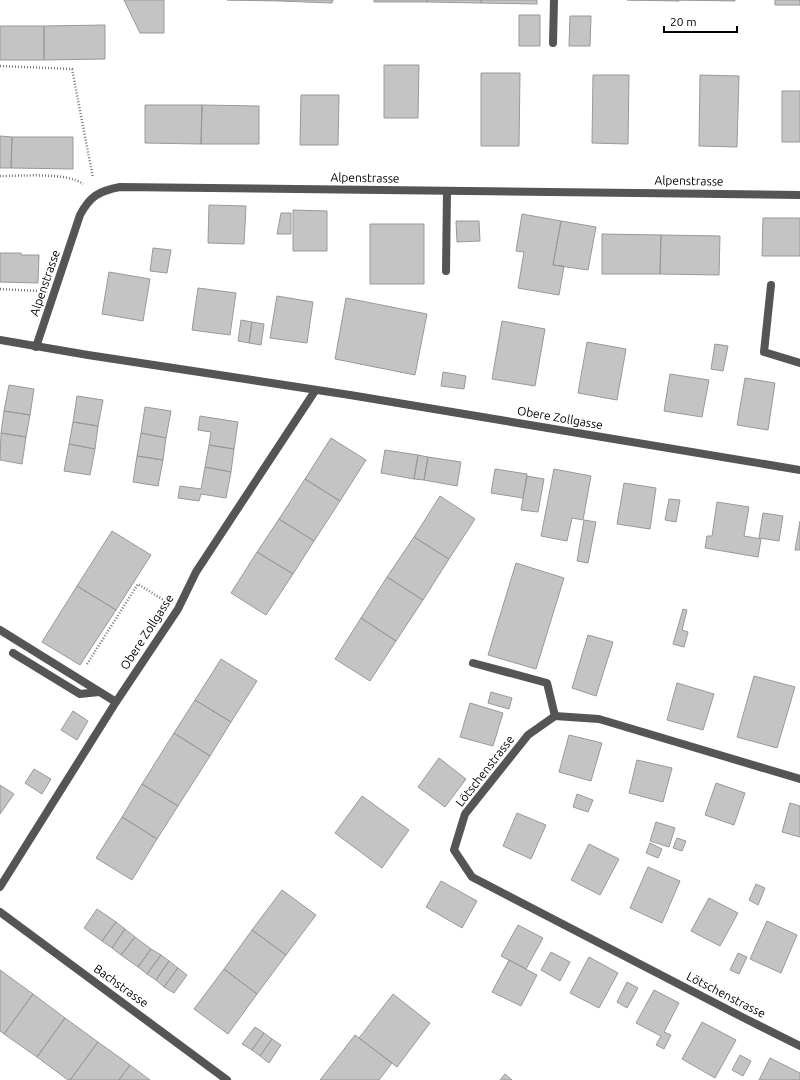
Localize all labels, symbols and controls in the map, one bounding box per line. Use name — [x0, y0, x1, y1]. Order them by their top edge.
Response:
scale bar — [664, 8, 737, 34]
text: 20 m — [670, 15, 697, 28]
street label: Alpenstrasse — [330, 170, 400, 185]
street label: Alpenstrasse — [654, 173, 724, 188]
street label: Alpenstrasse — [27, 248, 62, 318]
street label: Obere Zollgasse — [516, 404, 604, 431]
street label: Obere Zollgasse — [117, 592, 176, 672]
street label: Lötschenstrasse — [453, 733, 516, 809]
street label: Bachstrasse — [92, 962, 151, 1010]
street label: Lötschenstrasse — [685, 969, 768, 1020]

